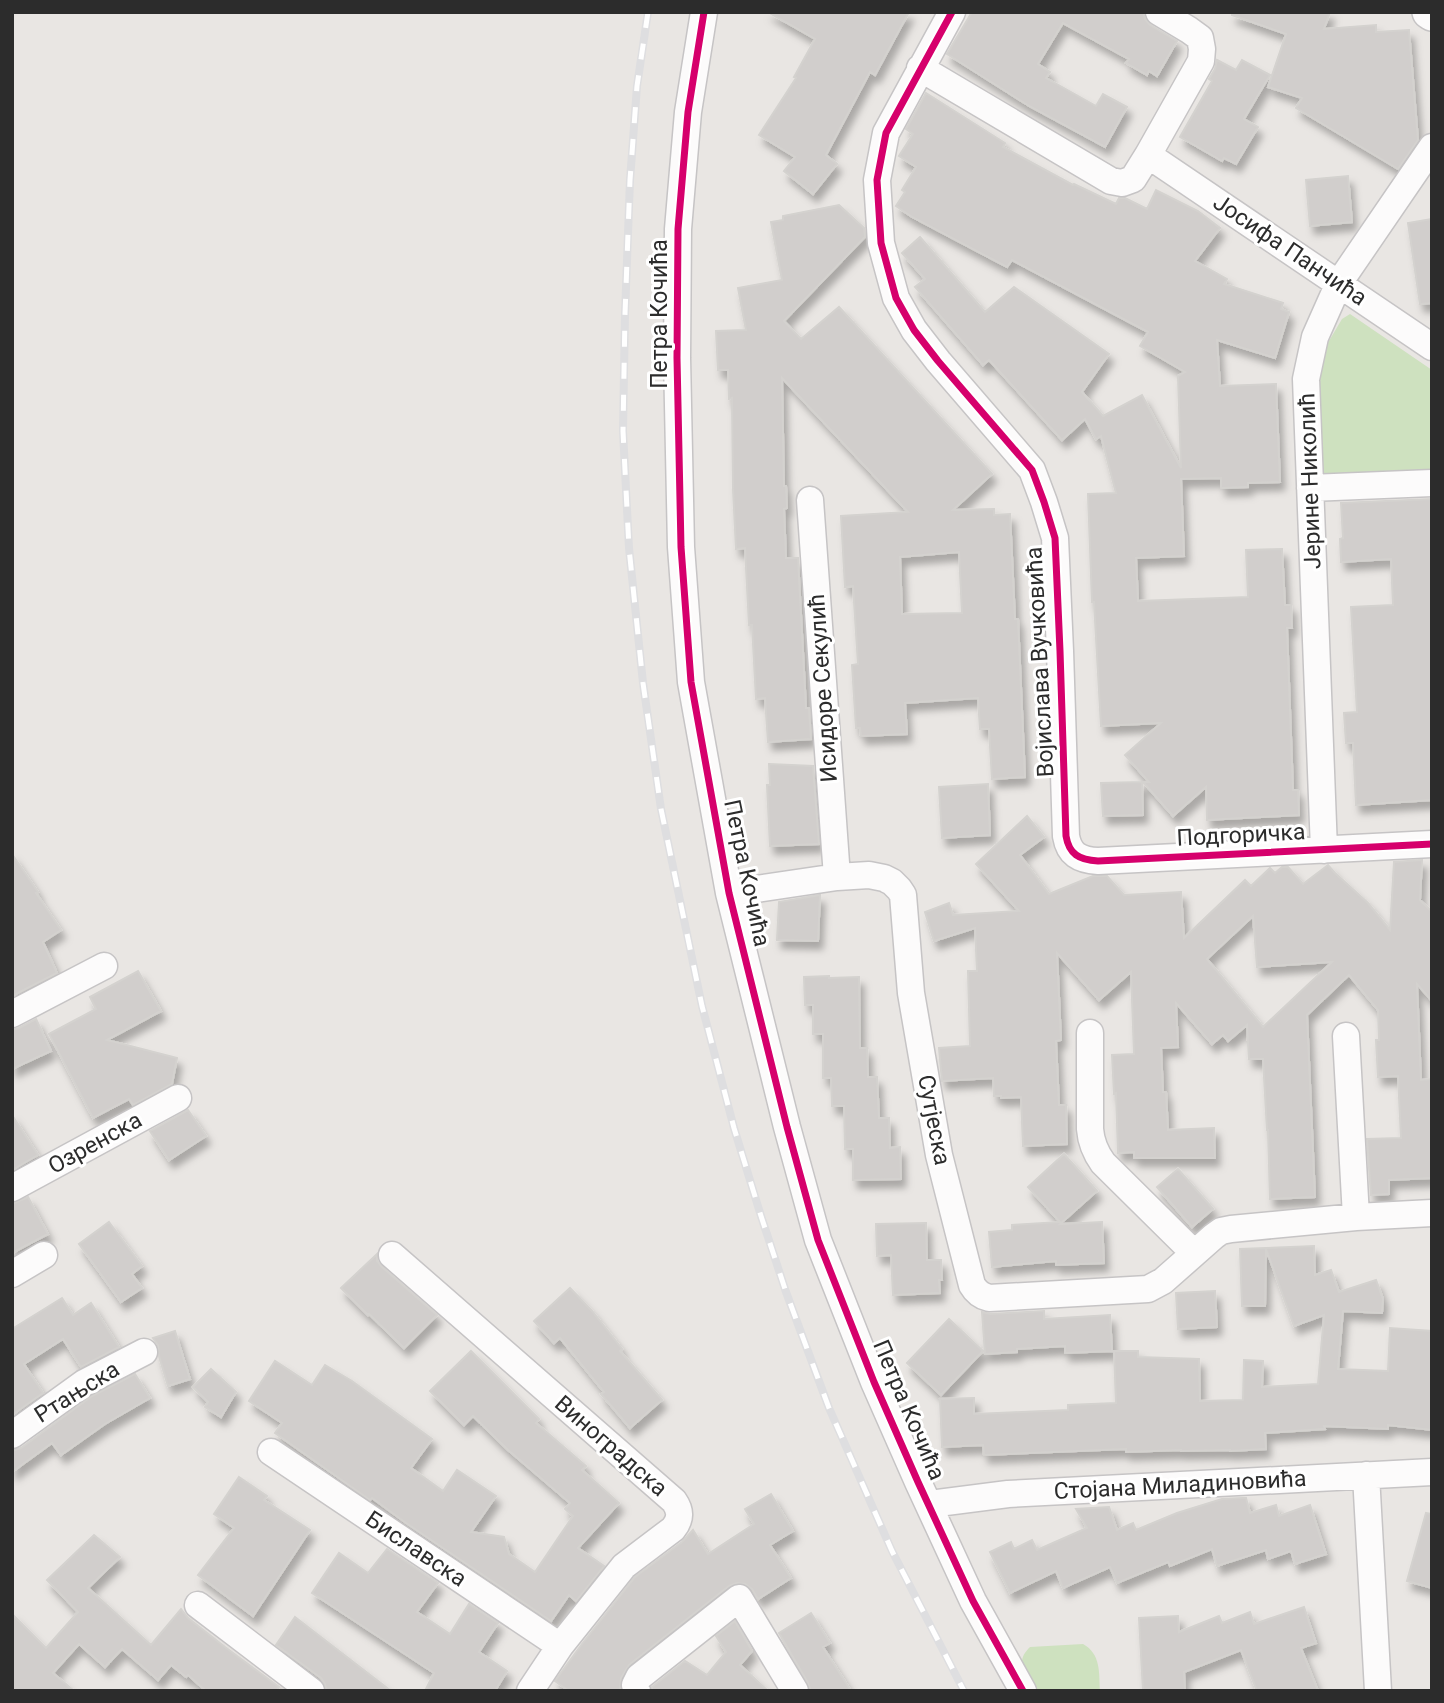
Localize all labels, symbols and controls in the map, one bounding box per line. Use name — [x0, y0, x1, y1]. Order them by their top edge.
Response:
street label: Јосифа Панчића — [1208, 189, 1372, 311]
street label: Петра Кочића — [646, 239, 673, 389]
street label: Јерине Николић — [1293, 392, 1327, 570]
street label: Војислава Вучковића — [1020, 546, 1060, 778]
street label: Исидоре Секулић — [803, 593, 843, 783]
street label: Петра Кочића — [718, 797, 776, 949]
street label: Подгоричка — [1176, 818, 1306, 852]
street label: Сутјеска — [912, 1072, 956, 1168]
street label: Озренска — [43, 1106, 147, 1180]
street label: Петра Кочића — [867, 1336, 951, 1484]
street label: Ртањска — [30, 1355, 124, 1429]
street label: Виноградска — [549, 1390, 673, 1502]
street label: Стојана Миладиновића — [1053, 1465, 1307, 1505]
street label: Биславска — [360, 1505, 472, 1593]

